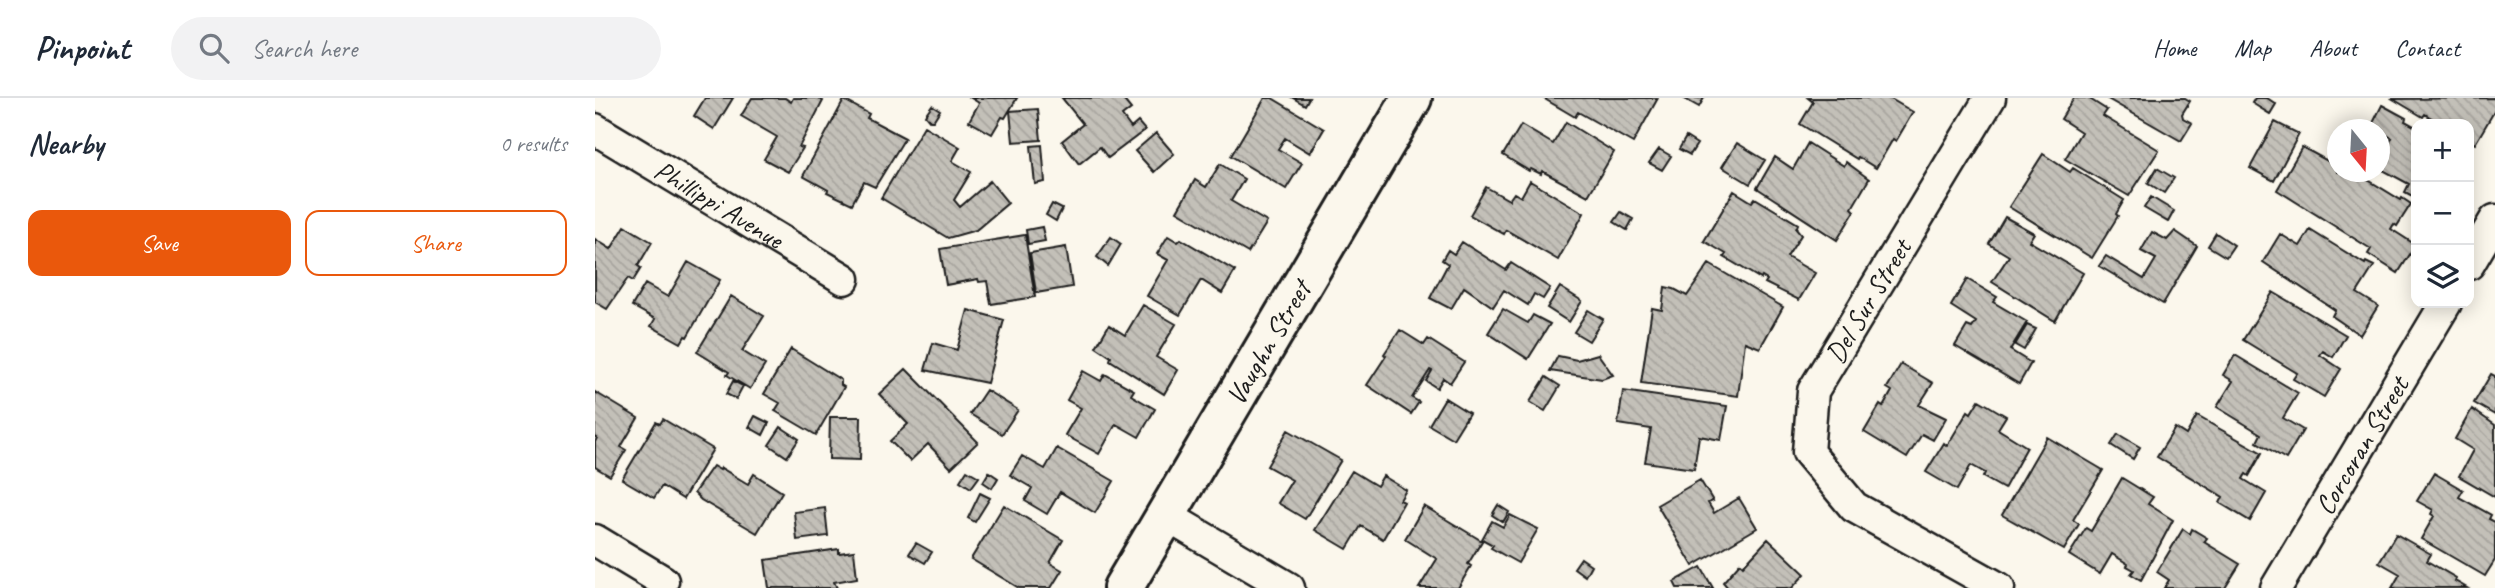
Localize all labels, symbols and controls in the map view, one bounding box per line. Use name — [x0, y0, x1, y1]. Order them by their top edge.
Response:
search box — [171, 17, 661, 80]
text: Pinpoint — [35, 27, 129, 69]
icon: search — [195, 29, 233, 67]
text: Search here — [251, 32, 357, 65]
text: Home — [2153, 33, 2196, 63]
text: Map — [2234, 33, 2271, 63]
text: About — [2309, 33, 2357, 63]
text: Contact — [2395, 33, 2460, 63]
north arrow — [2327, 119, 2390, 182]
map controls — [2411, 119, 2474, 308]
button: + — [2411, 119, 2474, 182]
text: Nearby — [28, 125, 104, 163]
text: 0 results — [500, 129, 567, 158]
street label: Phillippi Avenue — [648, 152, 792, 257]
button: − — [2411, 182, 2474, 245]
button: Save — [28, 210, 291, 276]
button: Share — [305, 210, 567, 276]
street label: Del Sur Street — [1817, 230, 1920, 369]
button: layers — [2411, 245, 2474, 308]
street label: Vaughn Street — [1218, 271, 1320, 411]
street label: Corcoran Street — [2306, 368, 2417, 521]

